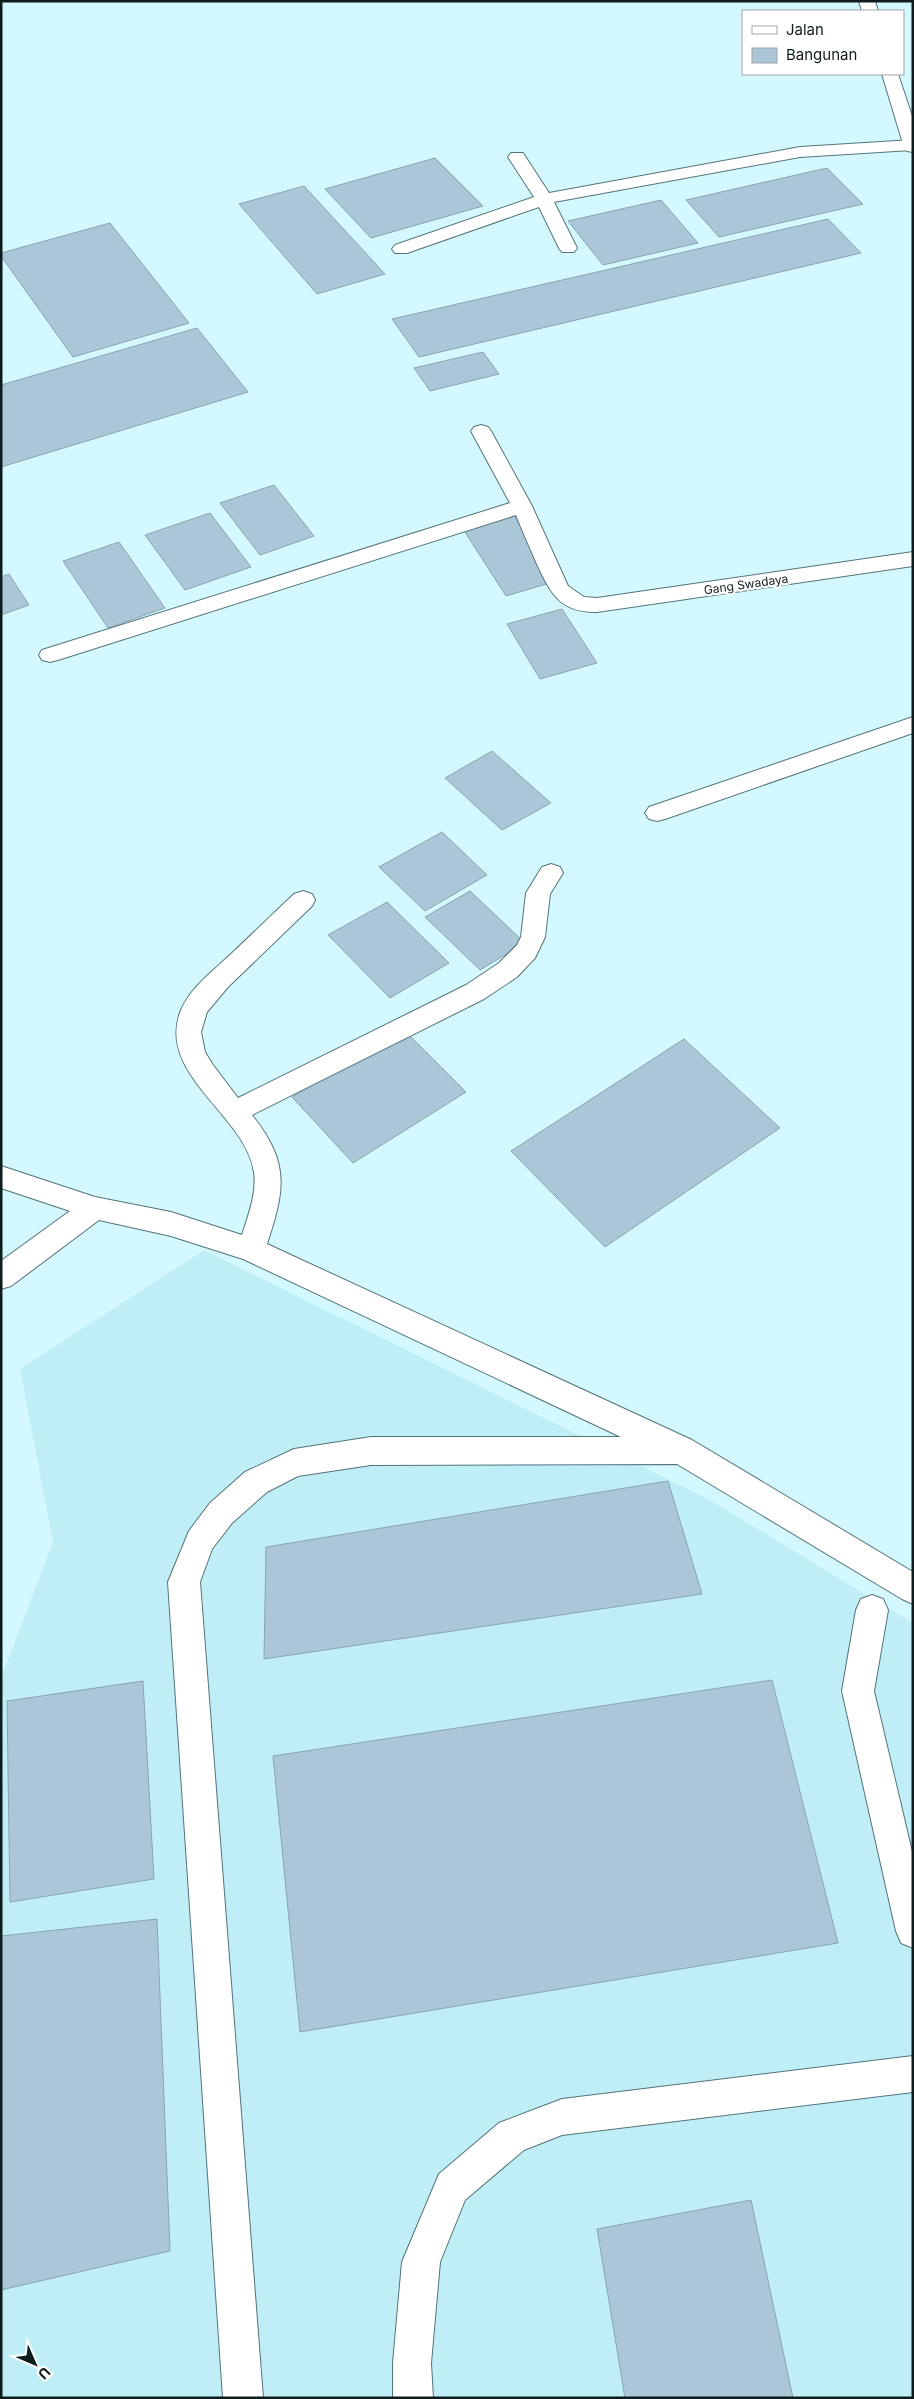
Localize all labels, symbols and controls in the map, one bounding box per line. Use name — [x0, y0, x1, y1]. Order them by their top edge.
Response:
legend — [742, 10, 904, 75]
text: Jalan — [786, 20, 824, 39]
text: Bangunan — [786, 45, 857, 64]
street label: Gang Swadaya — [703, 571, 789, 597]
north arrow — [10, 2339, 60, 2389]
text: U — [35, 2364, 54, 2383]

